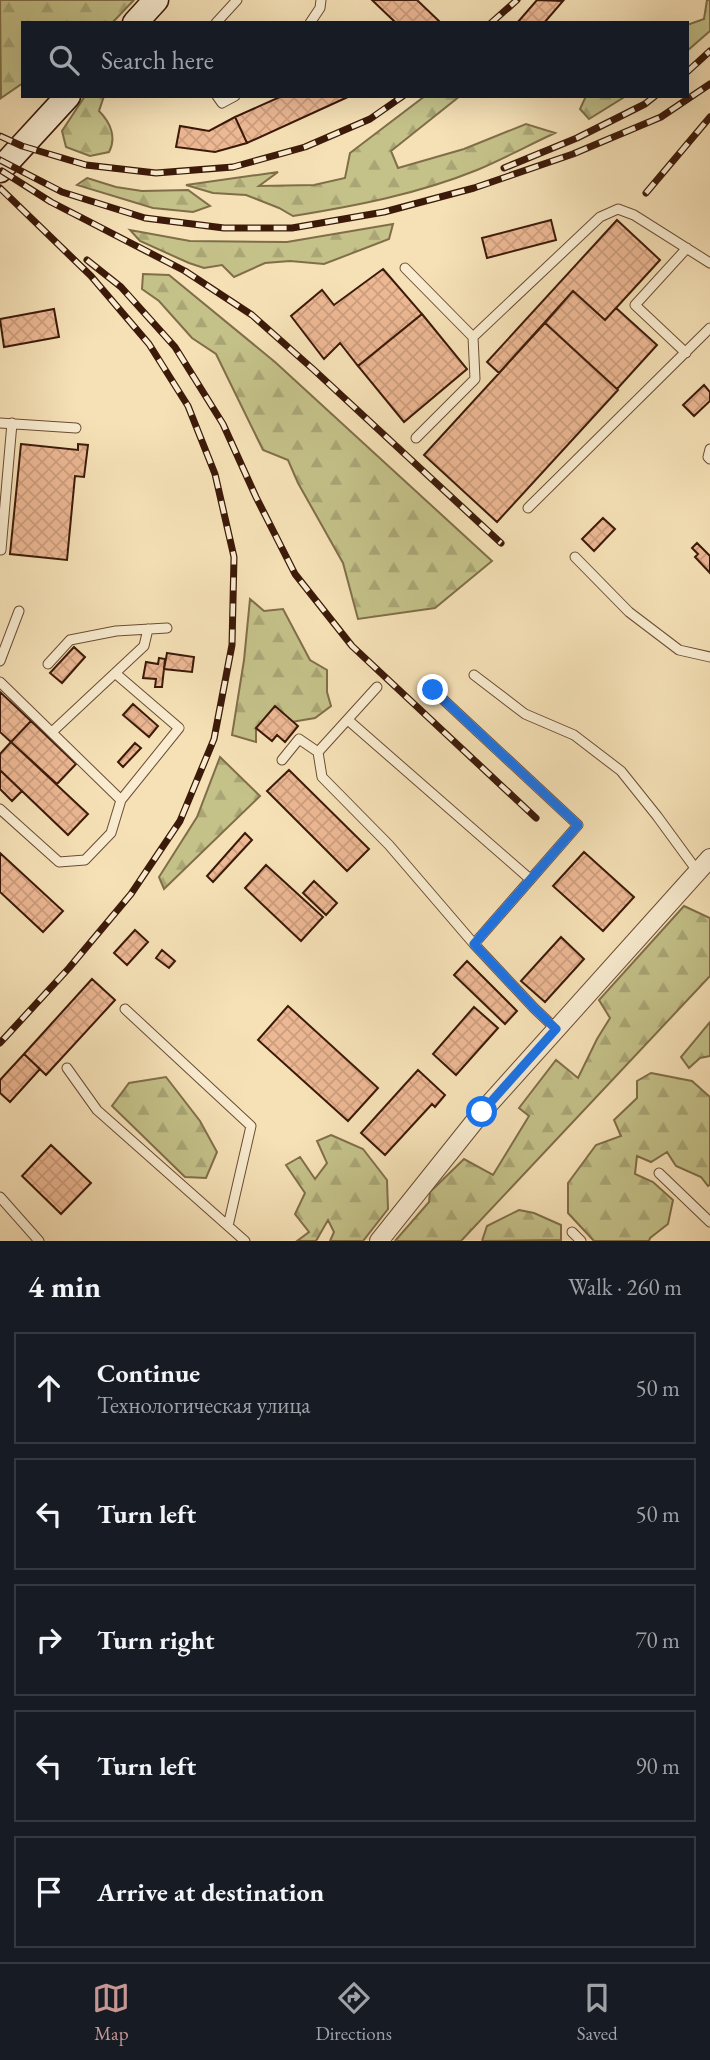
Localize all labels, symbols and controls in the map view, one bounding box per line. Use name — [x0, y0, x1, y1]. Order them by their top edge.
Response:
search box — [21, 21, 689, 98]
icon: search — [45, 41, 83, 79]
text: Search here — [101, 43, 214, 77]
route end — [417, 674, 448, 705]
route start — [466, 1096, 497, 1127]
text: 4 min — [28, 1267, 101, 1306]
text: Walk · 260 m — [568, 1272, 682, 1302]
text: Continue — [97, 1356, 200, 1390]
icon: ahead — [30, 1369, 68, 1407]
text: 50 m — [635, 1373, 680, 1403]
text: Технологическая улица — [97, 1390, 311, 1420]
icon: left — [30, 1495, 68, 1533]
text: Turn left — [97, 1497, 196, 1531]
text: 50 m — [635, 1499, 680, 1529]
icon: right — [30, 1621, 68, 1659]
text: Turn right — [97, 1623, 215, 1657]
text: 70 m — [635, 1625, 680, 1655]
icon: left — [30, 1747, 68, 1785]
text: Turn left — [97, 1749, 196, 1783]
text: 90 m — [635, 1751, 680, 1781]
icon: arrive — [30, 1873, 68, 1911]
text: Arrive at destination — [97, 1875, 324, 1909]
tab: Map — [92, 1979, 130, 2046]
tab: Directions — [315, 1979, 392, 2046]
tab: Saved — [577, 1979, 618, 2046]

